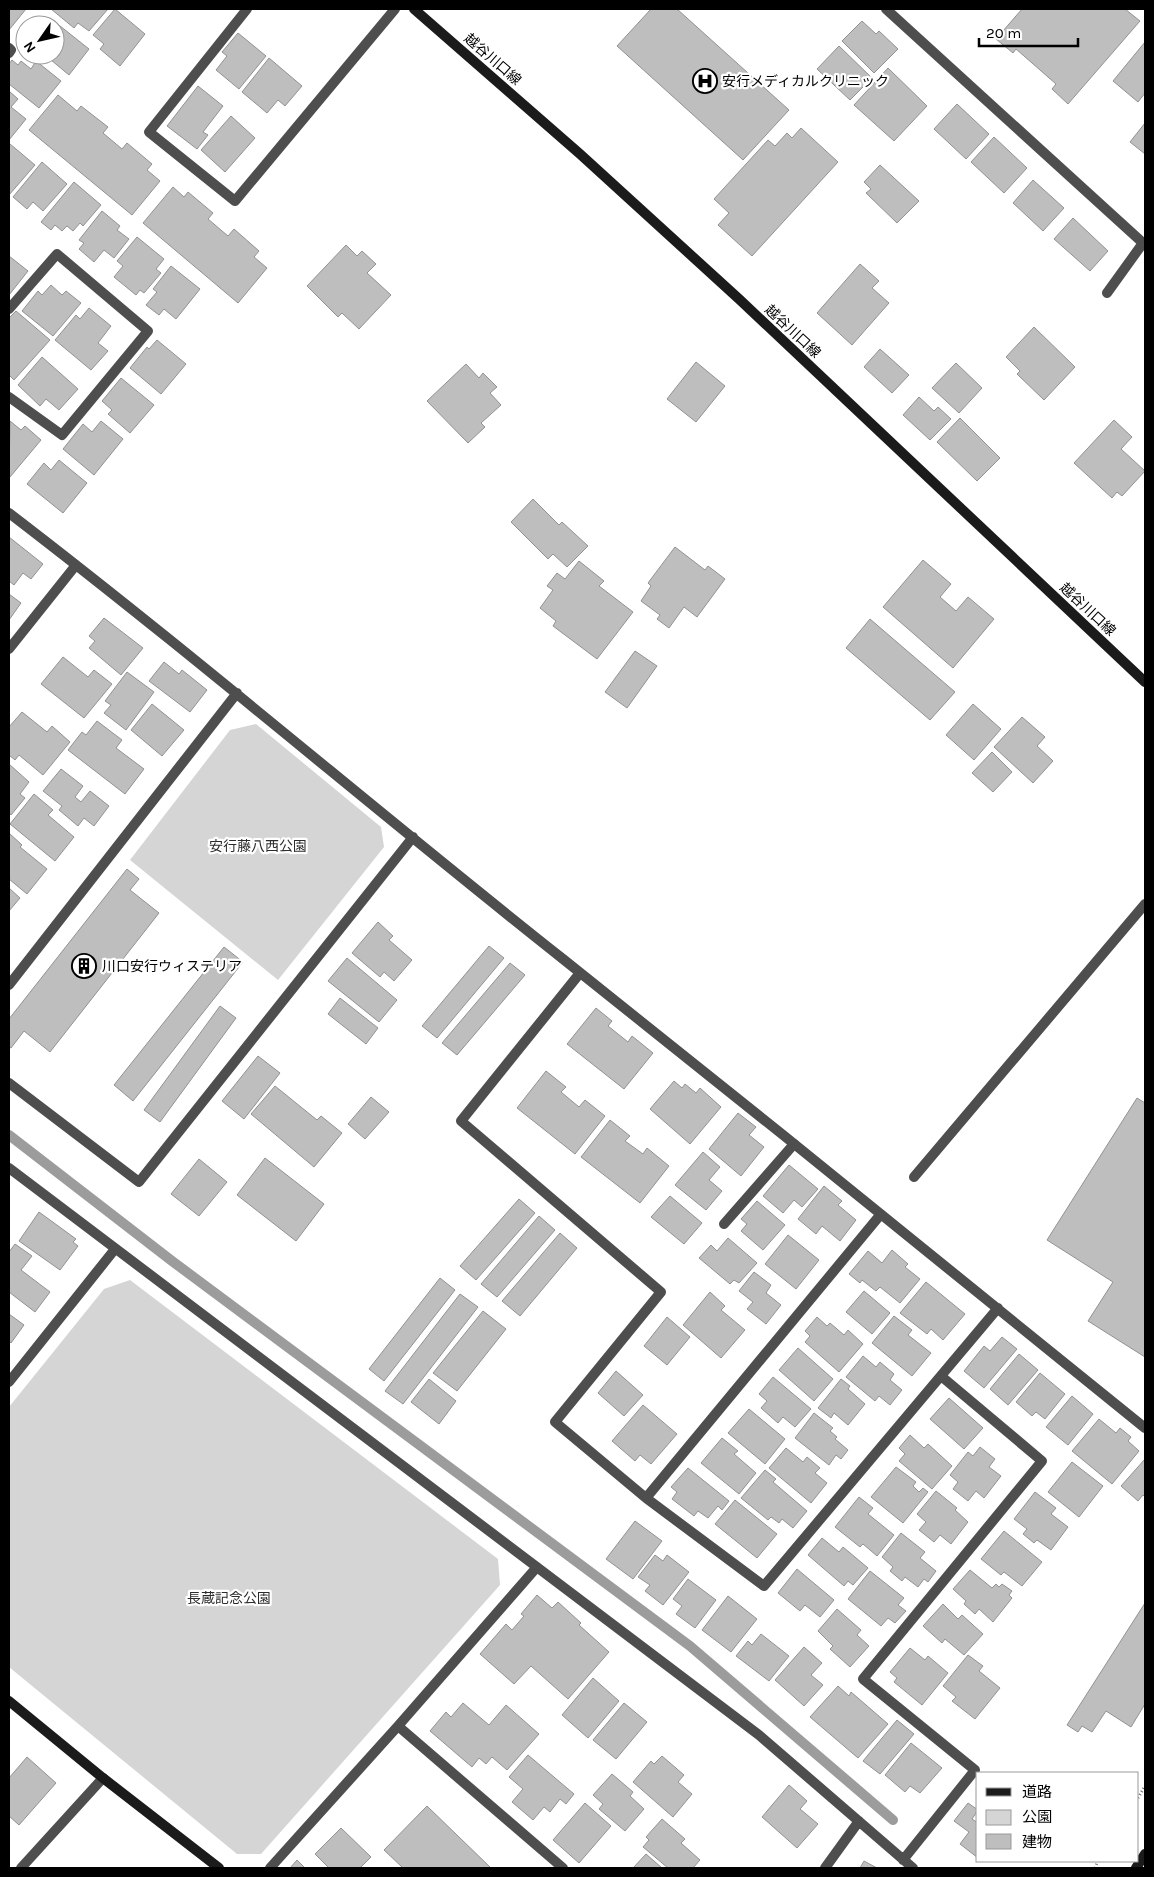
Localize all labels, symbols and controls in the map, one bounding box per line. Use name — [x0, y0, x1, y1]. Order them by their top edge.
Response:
north arrow — [15, 15, 65, 65]
scale bar — [979, 15, 1078, 47]
text: 20 m — [986, 24, 1021, 42]
street label: 越谷川口線 — [461, 30, 525, 89]
text: N — [20, 38, 39, 56]
hospital icon: 安行メディカルクリニック — [692, 68, 718, 94]
place label: 安行メディカルクリニック — [722, 73, 889, 90]
street label: 越谷川口線 — [761, 301, 824, 361]
street label: 越谷川口線 — [1056, 579, 1119, 639]
park label: 安行藤八西公園 — [209, 838, 307, 855]
building icon: 川口安行ウィステリア — [71, 953, 97, 979]
place label: 川口安行ウィステリア — [102, 958, 242, 975]
park label: 長蔵記念公園 — [187, 1590, 271, 1607]
legend — [976, 1772, 1139, 1862]
text: 道路 — [1022, 1783, 1052, 1801]
text: 公園 — [1022, 1808, 1052, 1826]
text: 建物 — [1022, 1833, 1052, 1851]

